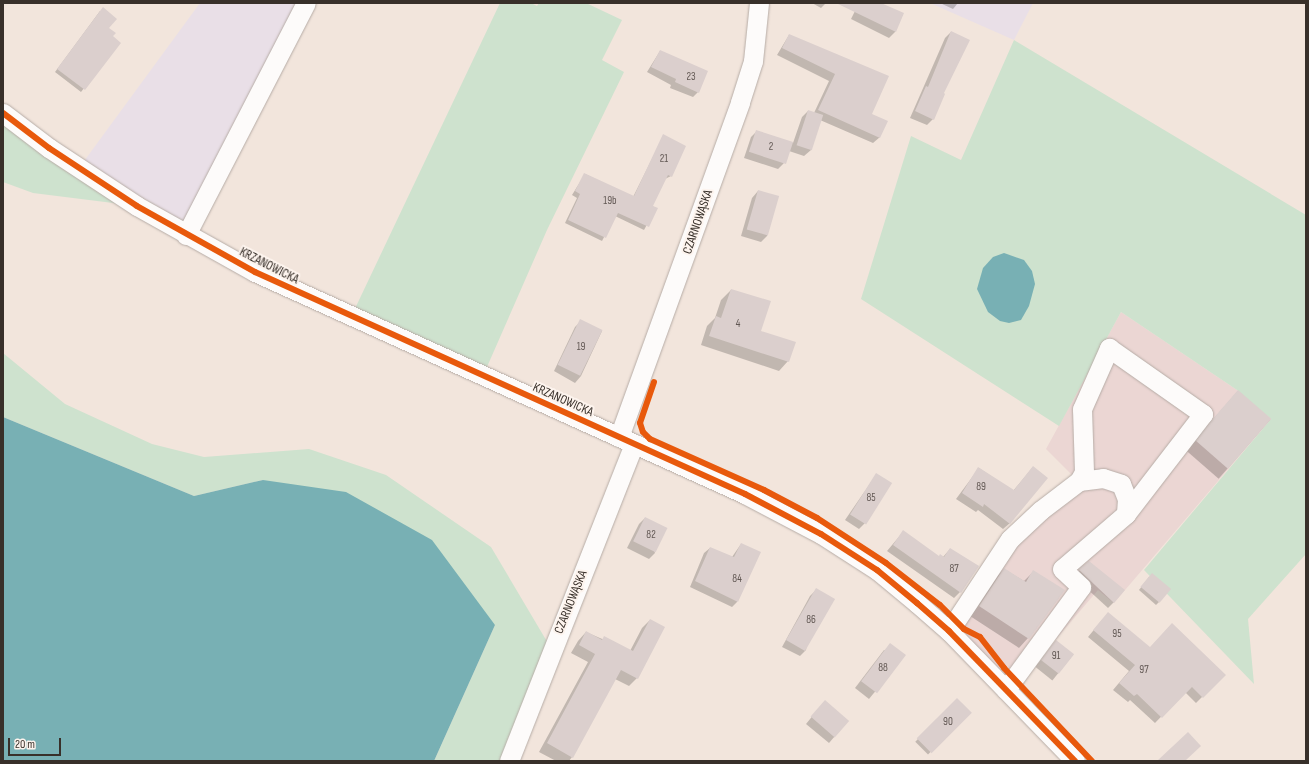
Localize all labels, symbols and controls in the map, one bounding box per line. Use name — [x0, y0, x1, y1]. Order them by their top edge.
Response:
house number: 23 — [686, 70, 696, 84]
house number: 2 — [769, 140, 773, 154]
house number: 21 — [660, 152, 668, 166]
street label: CZARNOWĄSKA — [680, 188, 716, 256]
house number: 19b — [603, 194, 617, 208]
street label: KRZANOWICKA — [237, 244, 301, 288]
house number: 4 — [736, 317, 740, 331]
house number: 19 — [577, 340, 585, 354]
street label: KRZANOWICKA — [530, 380, 596, 420]
house number: 89 — [976, 480, 986, 494]
house number: 85 — [866, 491, 876, 505]
house number: 82 — [646, 528, 656, 542]
house number: 87 — [949, 562, 959, 576]
street label: CZARNOWĄSKA — [551, 568, 591, 636]
house number: 84 — [732, 572, 742, 586]
house number: 86 — [806, 613, 816, 627]
house number: 95 — [1112, 627, 1122, 641]
house number: 91 — [1052, 649, 1060, 663]
house number: 88 — [878, 661, 888, 675]
house number: 97 — [1139, 663, 1149, 677]
house number: 90 — [943, 715, 953, 729]
scale bar — [10, 730, 63, 756]
text: 20 m — [15, 737, 35, 752]

